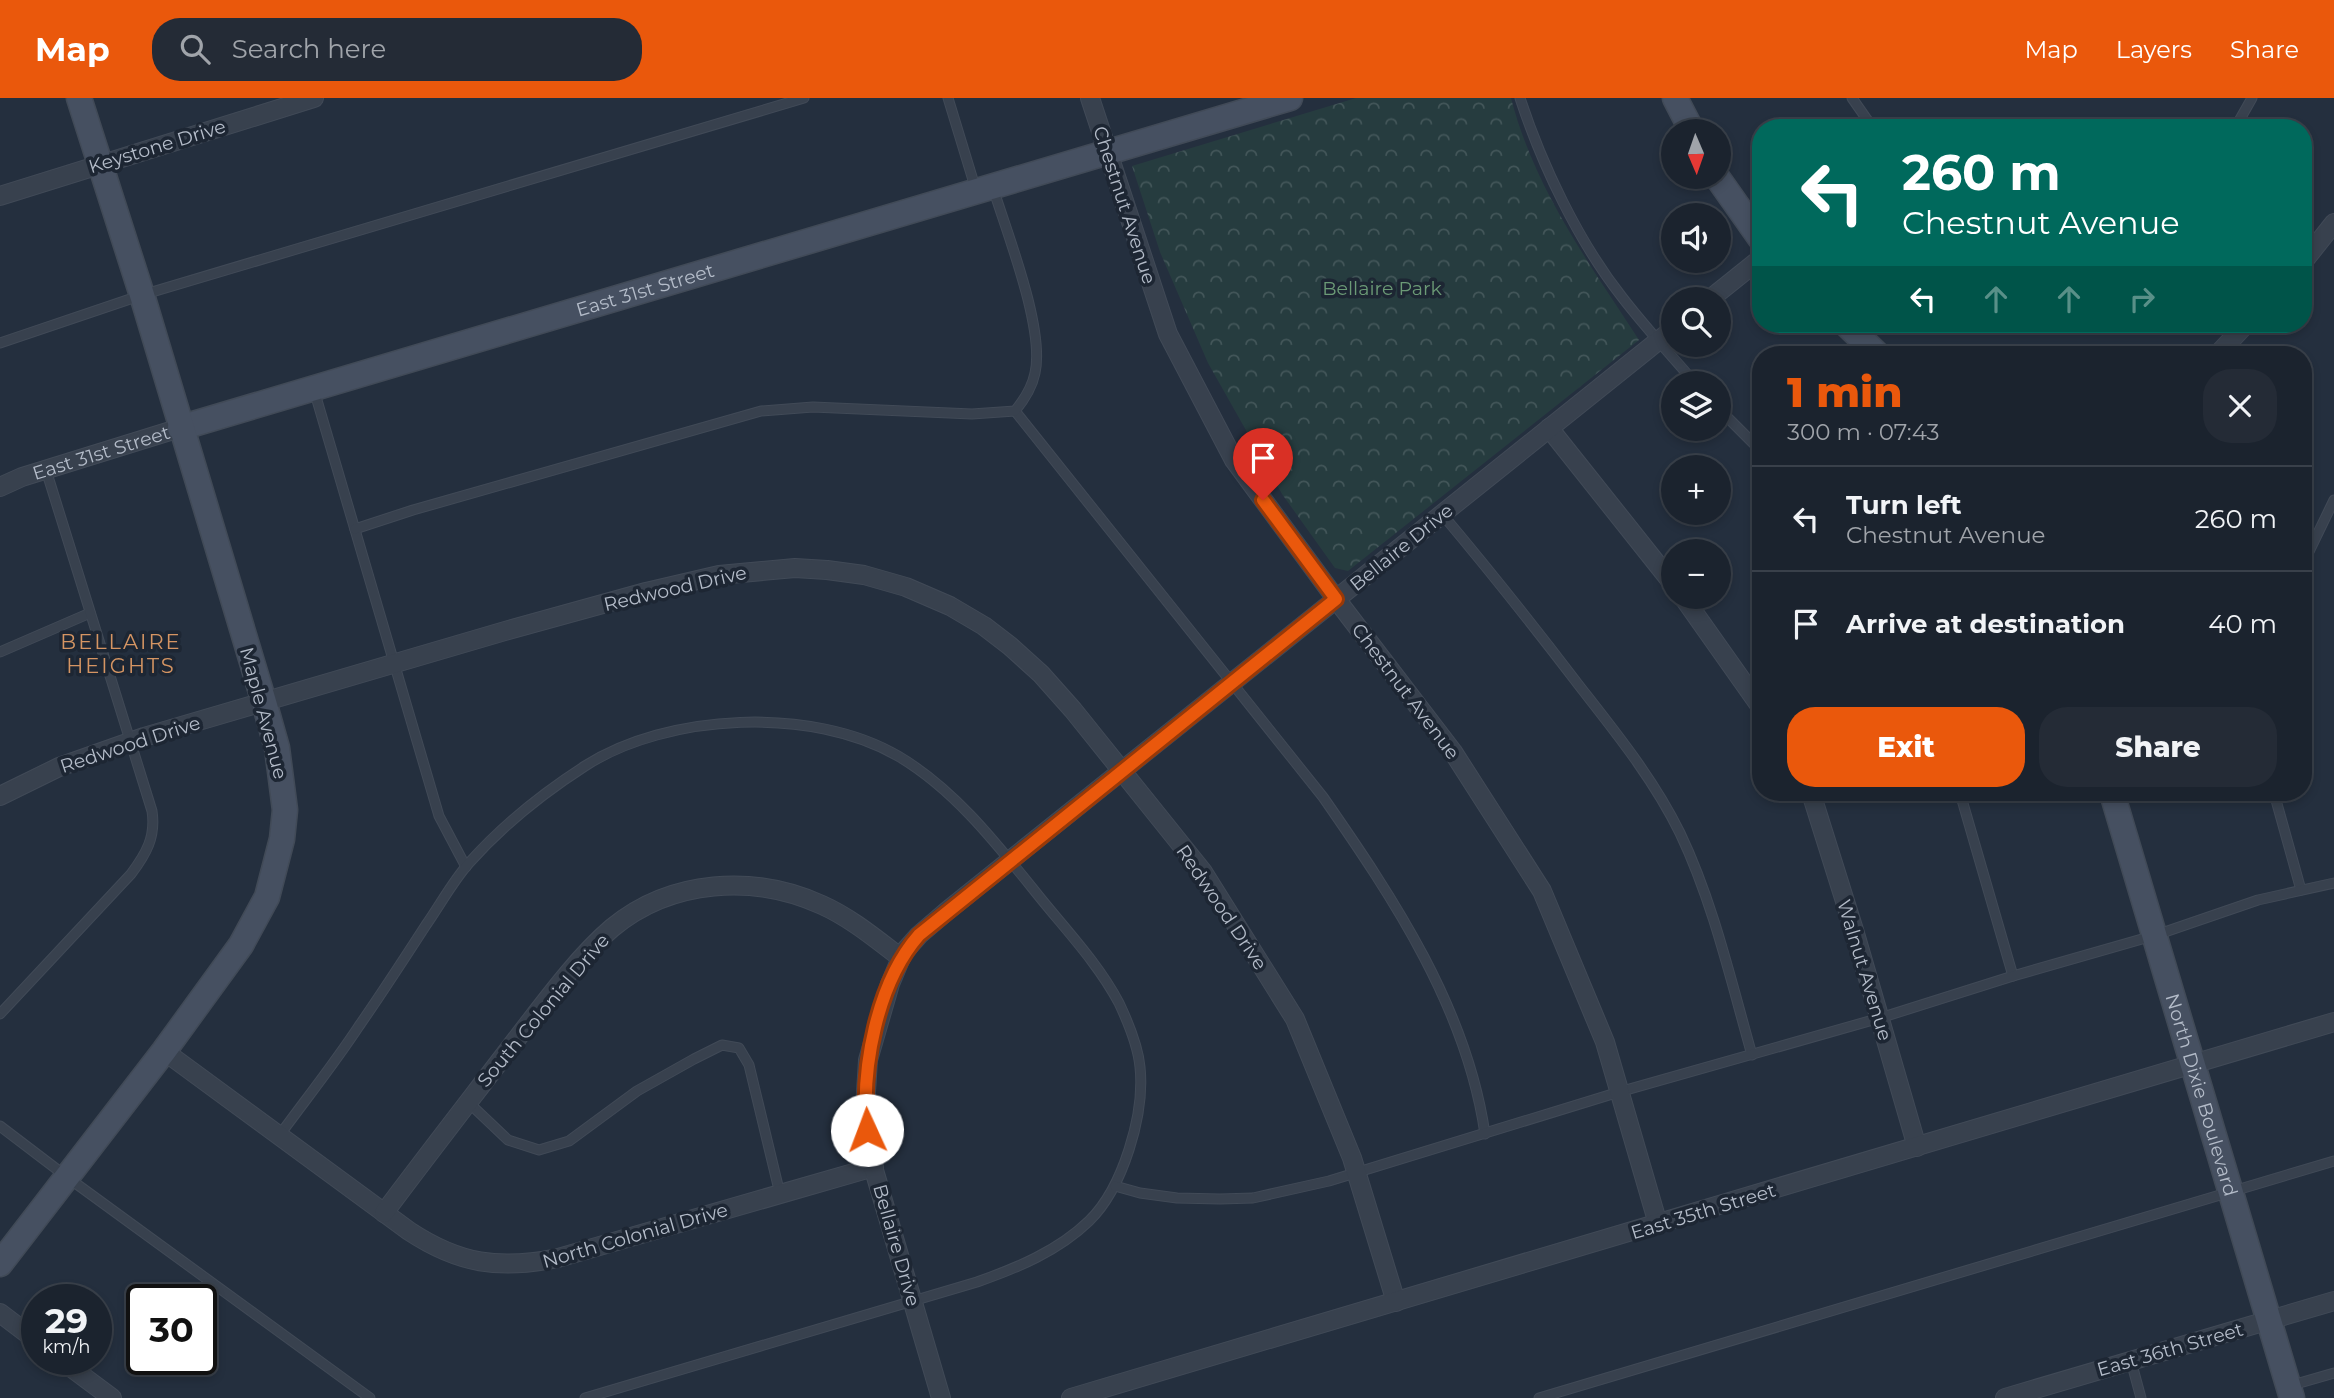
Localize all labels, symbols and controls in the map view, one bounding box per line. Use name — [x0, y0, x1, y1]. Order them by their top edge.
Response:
search box — [152, 18, 642, 81]
text: Map — [35, 29, 110, 69]
icon: search — [176, 30, 214, 68]
text: Search here — [232, 33, 386, 65]
text: Map — [2024, 35, 2078, 64]
text: Layers — [2116, 35, 2192, 64]
text: Share — [2230, 35, 2299, 64]
street label: Keystone Drive — [86, 115, 229, 178]
north arrow — [1661, 119, 1731, 189]
map controls — [1661, 119, 1731, 609]
street label: Chestnut Avenue — [1088, 123, 1161, 287]
text: 260 m — [1902, 143, 2061, 202]
icon: left — [1787, 147, 1878, 238]
button: sound — [1661, 203, 1731, 273]
text: Chestnut Avenue — [1902, 203, 2180, 242]
street label: East 31st Street — [573, 259, 717, 322]
park label: Bellaire Park — [1322, 277, 1442, 300]
icon: left — [1904, 280, 1942, 318]
icon: ahead — [1977, 280, 2015, 318]
icon: ahead — [2050, 280, 2088, 318]
icon: right — [2123, 280, 2161, 318]
button: search — [1661, 287, 1731, 357]
text: 1 min — [1787, 366, 1903, 418]
button: close — [2203, 369, 2277, 443]
button: layers — [1661, 371, 1731, 441]
text: 300 m · 07:43 — [1787, 418, 1940, 446]
street label: East 31st Street — [30, 421, 173, 485]
pin — [1233, 428, 1293, 500]
icon: arrive — [1244, 439, 1282, 477]
button: + — [1661, 455, 1731, 525]
text: Turn left — [1846, 489, 1962, 521]
street label: Bellaire Drive — [1345, 499, 1457, 596]
icon: left — [1787, 500, 1825, 538]
text: 260 m — [2195, 503, 2277, 535]
text: Chestnut Avenue — [1846, 521, 2045, 549]
button: − — [1661, 539, 1731, 609]
street label: Redwood Drive — [601, 561, 749, 616]
icon: arrive — [1787, 605, 1825, 643]
text: Arrive at destination — [1846, 608, 2125, 640]
text: 40 m — [2208, 608, 2277, 640]
street label: Chestnut Avenue — [1347, 619, 1464, 764]
district label: BELLAIRE HEIGHTS — [60, 629, 182, 678]
street label: Maple Avenue — [235, 645, 292, 782]
button: Exit — [1787, 707, 2025, 787]
button: Share — [2039, 707, 2277, 787]
street label: Redwood Drive — [57, 711, 203, 778]
street label: Redwood Drive — [1171, 840, 1272, 974]
street label: Walnut Avenue — [1832, 897, 1897, 1044]
street label: South Colonial Drive — [473, 929, 614, 1092]
street label: North Dixie Boulevard — [2160, 991, 2242, 1199]
position arrow — [830, 1093, 904, 1167]
street label: East 35th Street — [1628, 1178, 1779, 1244]
street label: Bellaire Drive — [868, 1181, 925, 1309]
street label: North Colonial Drive — [540, 1198, 730, 1273]
speed limit sign: 30 — [126, 1284, 217, 1375]
text: 29 — [45, 1299, 88, 1342]
street label: East 36th Street — [2094, 1318, 2246, 1381]
text: km/h — [42, 1336, 91, 1358]

